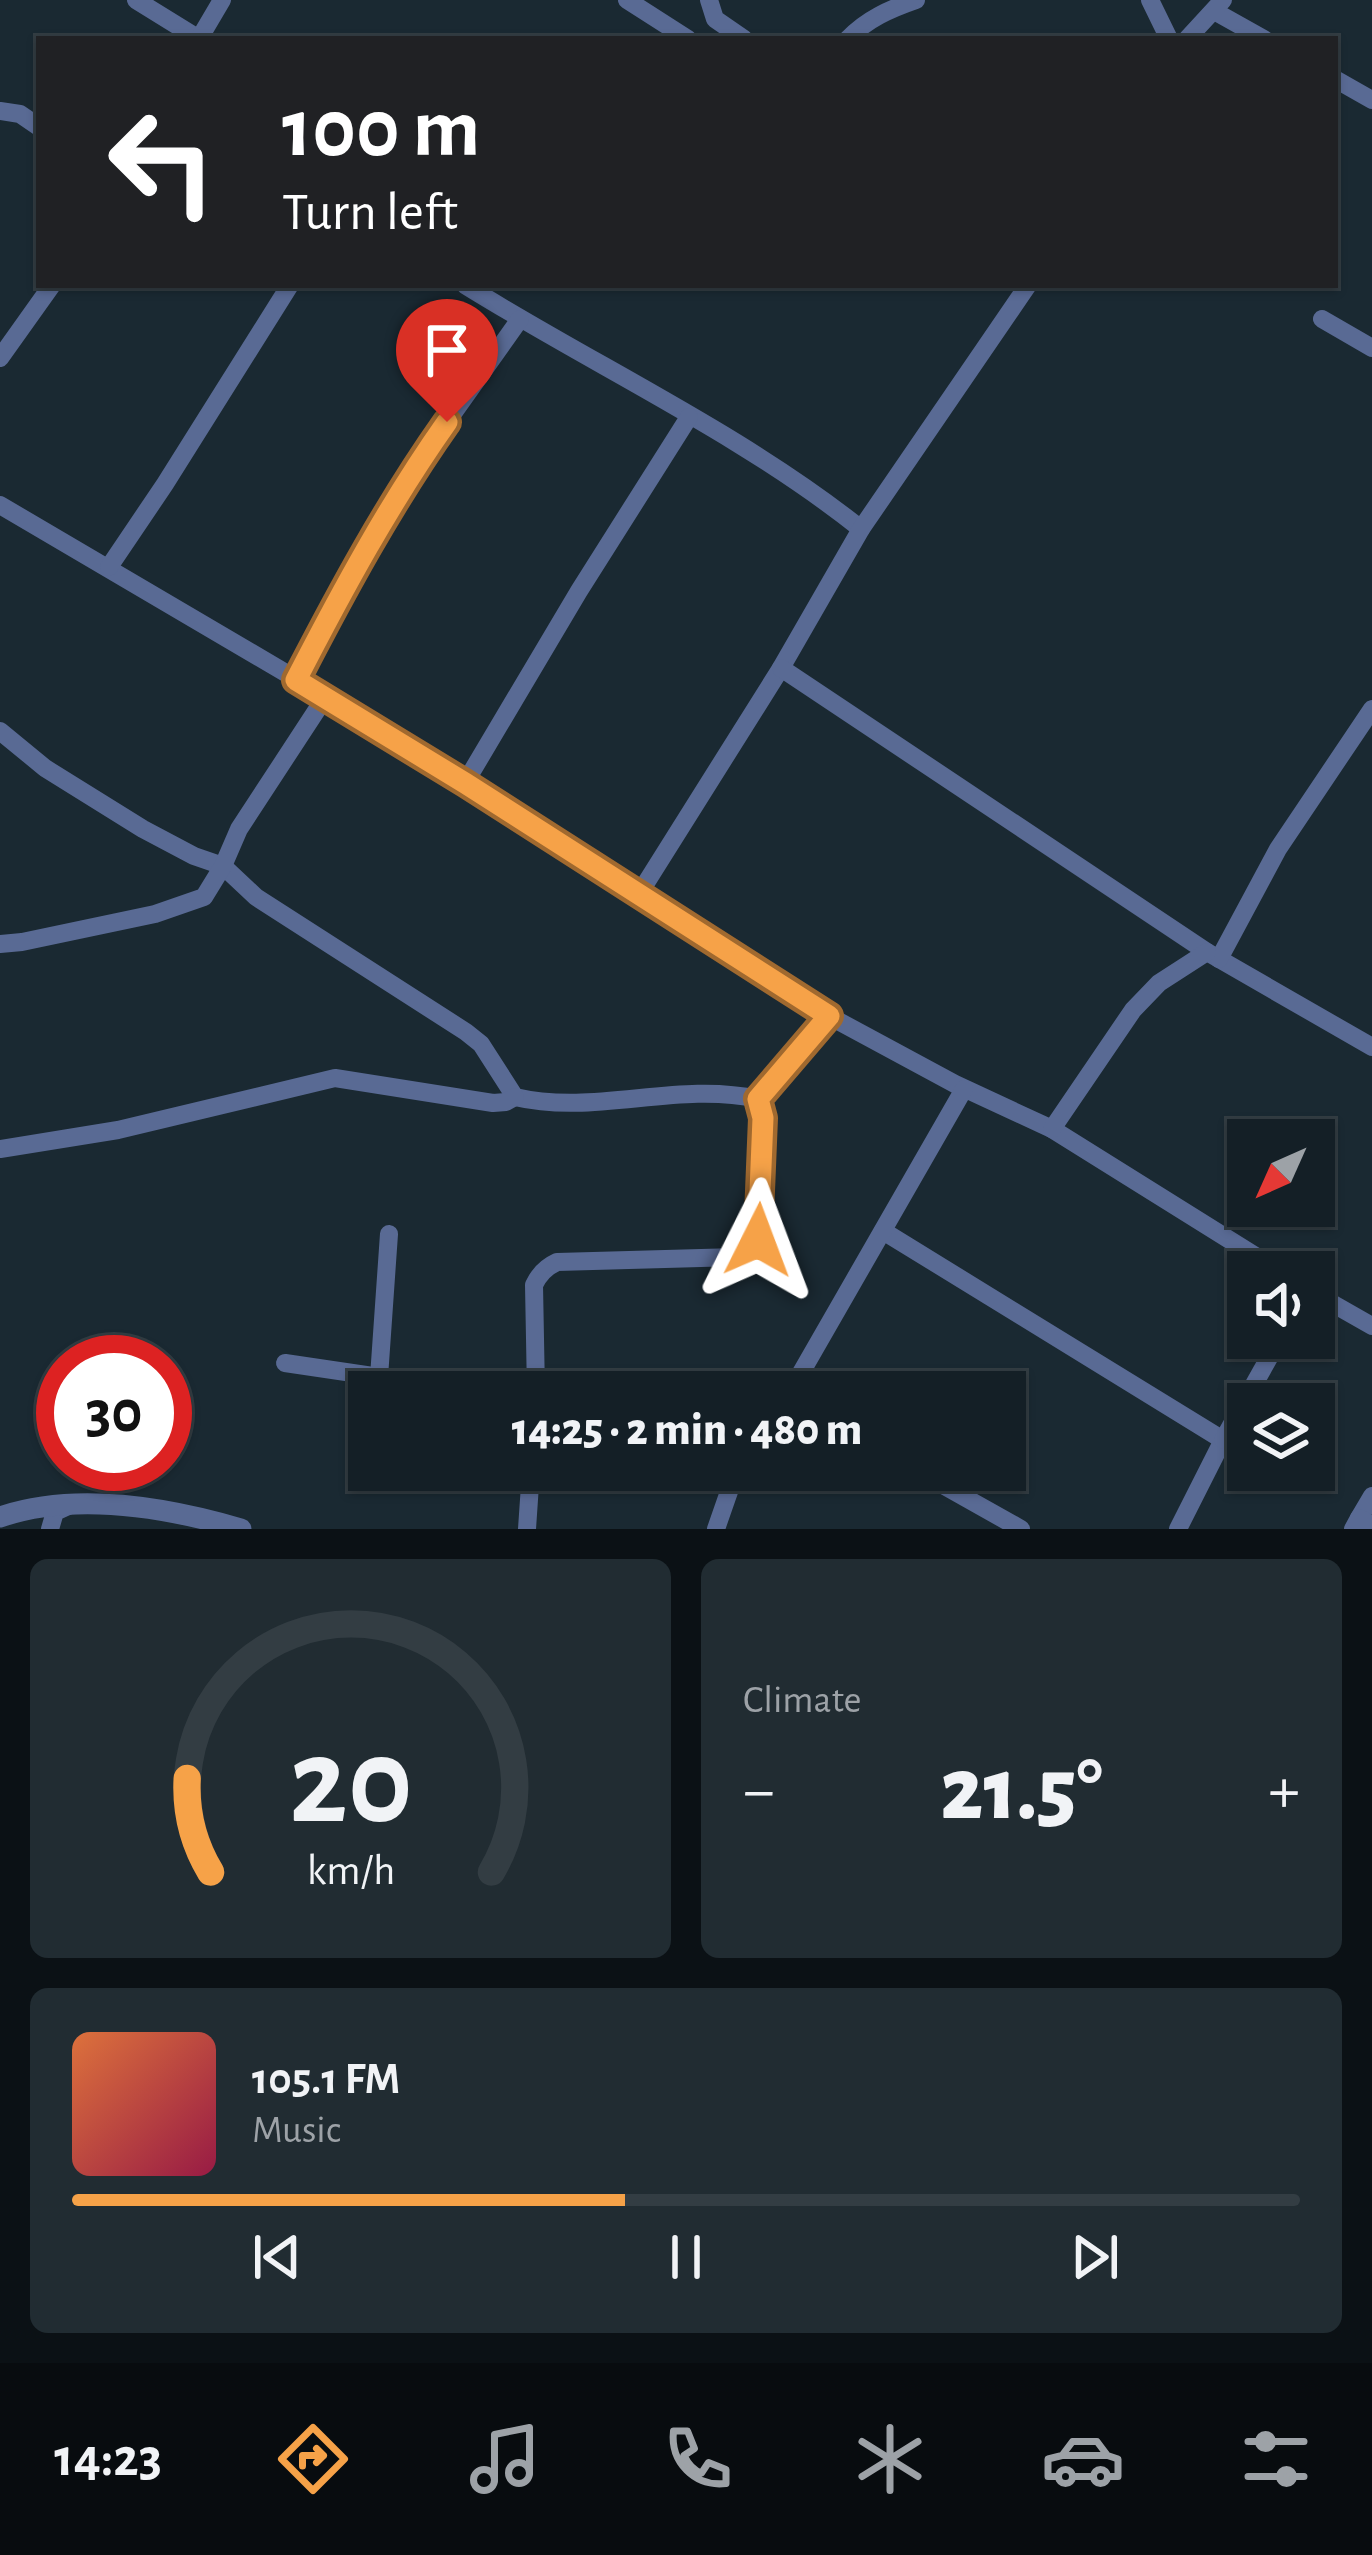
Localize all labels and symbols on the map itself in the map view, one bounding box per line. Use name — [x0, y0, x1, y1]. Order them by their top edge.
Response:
pin — [396, 299, 498, 422]
north arrow — [1227, 1119, 1335, 1227]
position arrow — [695, 1177, 821, 1303]
speed limit sign: 30 — [36, 1335, 192, 1491]

